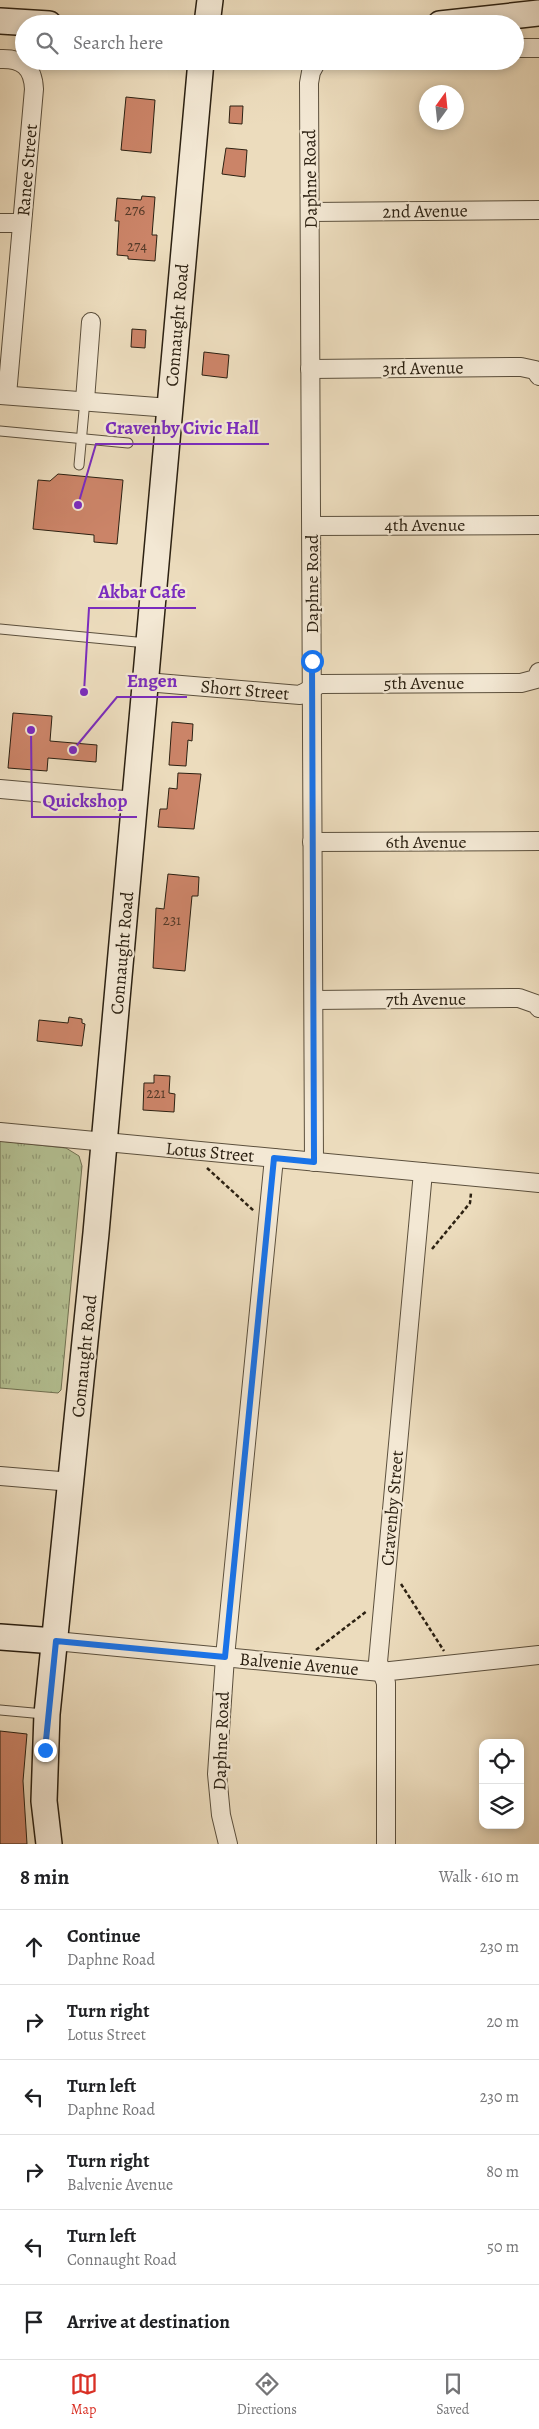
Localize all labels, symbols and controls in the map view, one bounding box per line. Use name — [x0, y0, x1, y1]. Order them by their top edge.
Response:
search box — [15, 15, 524, 70]
icon: search — [33, 29, 61, 57]
text: Search here — [73, 30, 163, 56]
north arrow — [419, 85, 464, 130]
street label: Ranee Street — [11, 123, 43, 217]
street label: Daphne Road — [297, 129, 323, 229]
street label: 2nd Avenue — [382, 198, 468, 224]
house number: 276 — [125, 200, 145, 220]
house number: 274 — [127, 236, 147, 256]
street label: Connaught Road — [160, 262, 194, 387]
street label: 3rd Avenue — [382, 355, 464, 381]
callout: Cravenby Civic Hall — [96, 410, 269, 444]
text: Cravenby Civic Hall — [105, 415, 259, 441]
street label: 4th Avenue — [385, 513, 465, 537]
street label: Daphne Road — [300, 534, 324, 634]
callout: Akbar Cafe — [89, 574, 196, 608]
text: Akbar Cafe — [97, 579, 186, 605]
route start — [301, 650, 324, 673]
callout: Engen — [117, 663, 187, 697]
text: Engen — [127, 668, 178, 694]
street label: 5th Avenue — [384, 671, 464, 695]
street label: Short Street — [200, 674, 290, 706]
callout: Quickshop — [32, 783, 137, 817]
text: Quickshop — [43, 788, 127, 814]
street label: 6th Avenue — [385, 830, 467, 854]
street label: Connaught Road — [105, 890, 139, 1015]
house number: 231 — [163, 910, 181, 930]
street label: 7th Avenue — [386, 987, 466, 1011]
house number: 221 — [146, 1083, 166, 1103]
street label: Lotus Street — [165, 1136, 255, 1168]
street label: Connaught Road — [66, 1293, 102, 1419]
street label: Cravenby Street — [375, 1449, 409, 1567]
street label: Balvenie Avenue — [238, 1647, 360, 1681]
street label: Daphne Road — [207, 1691, 235, 1791]
route end — [34, 1739, 57, 1762]
map controls — [479, 1739, 524, 1829]
button: locate — [479, 1739, 524, 1784]
button: layers — [479, 1784, 524, 1829]
text: 8 min — [20, 1863, 69, 1891]
text: Walk · 610 m — [439, 1866, 519, 1888]
text: Continue — [67, 1923, 141, 1949]
icon: ahead — [20, 1933, 48, 1961]
text: 230 m — [480, 1936, 519, 1958]
text: Daphne Road — [67, 1949, 155, 1971]
text: Turn right — [67, 1998, 149, 2024]
icon: right — [20, 2008, 48, 2036]
text: 20 m — [486, 2011, 519, 2033]
text: Lotus Street — [67, 2024, 146, 2046]
text: Turn left — [67, 2073, 136, 2099]
icon: left — [20, 2083, 48, 2111]
text: 230 m — [480, 2086, 519, 2108]
text: Daphne Road — [67, 2099, 155, 2121]
text: Turn right — [67, 2148, 149, 2174]
icon: right — [20, 2158, 48, 2186]
text: 80 m — [486, 2161, 519, 2183]
text: Balvenie Avenue — [67, 2174, 173, 2196]
text: Turn left — [67, 2223, 136, 2249]
icon: left — [20, 2233, 48, 2261]
text: 50 m — [487, 2236, 519, 2258]
text: Connaught Road — [67, 2249, 177, 2271]
icon: arrive — [20, 2308, 48, 2336]
text: Arrive at destination — [67, 2309, 230, 2335]
tab: Map — [70, 2370, 98, 2419]
tab: Directions — [237, 2370, 297, 2419]
tab: Saved — [436, 2370, 469, 2419]

